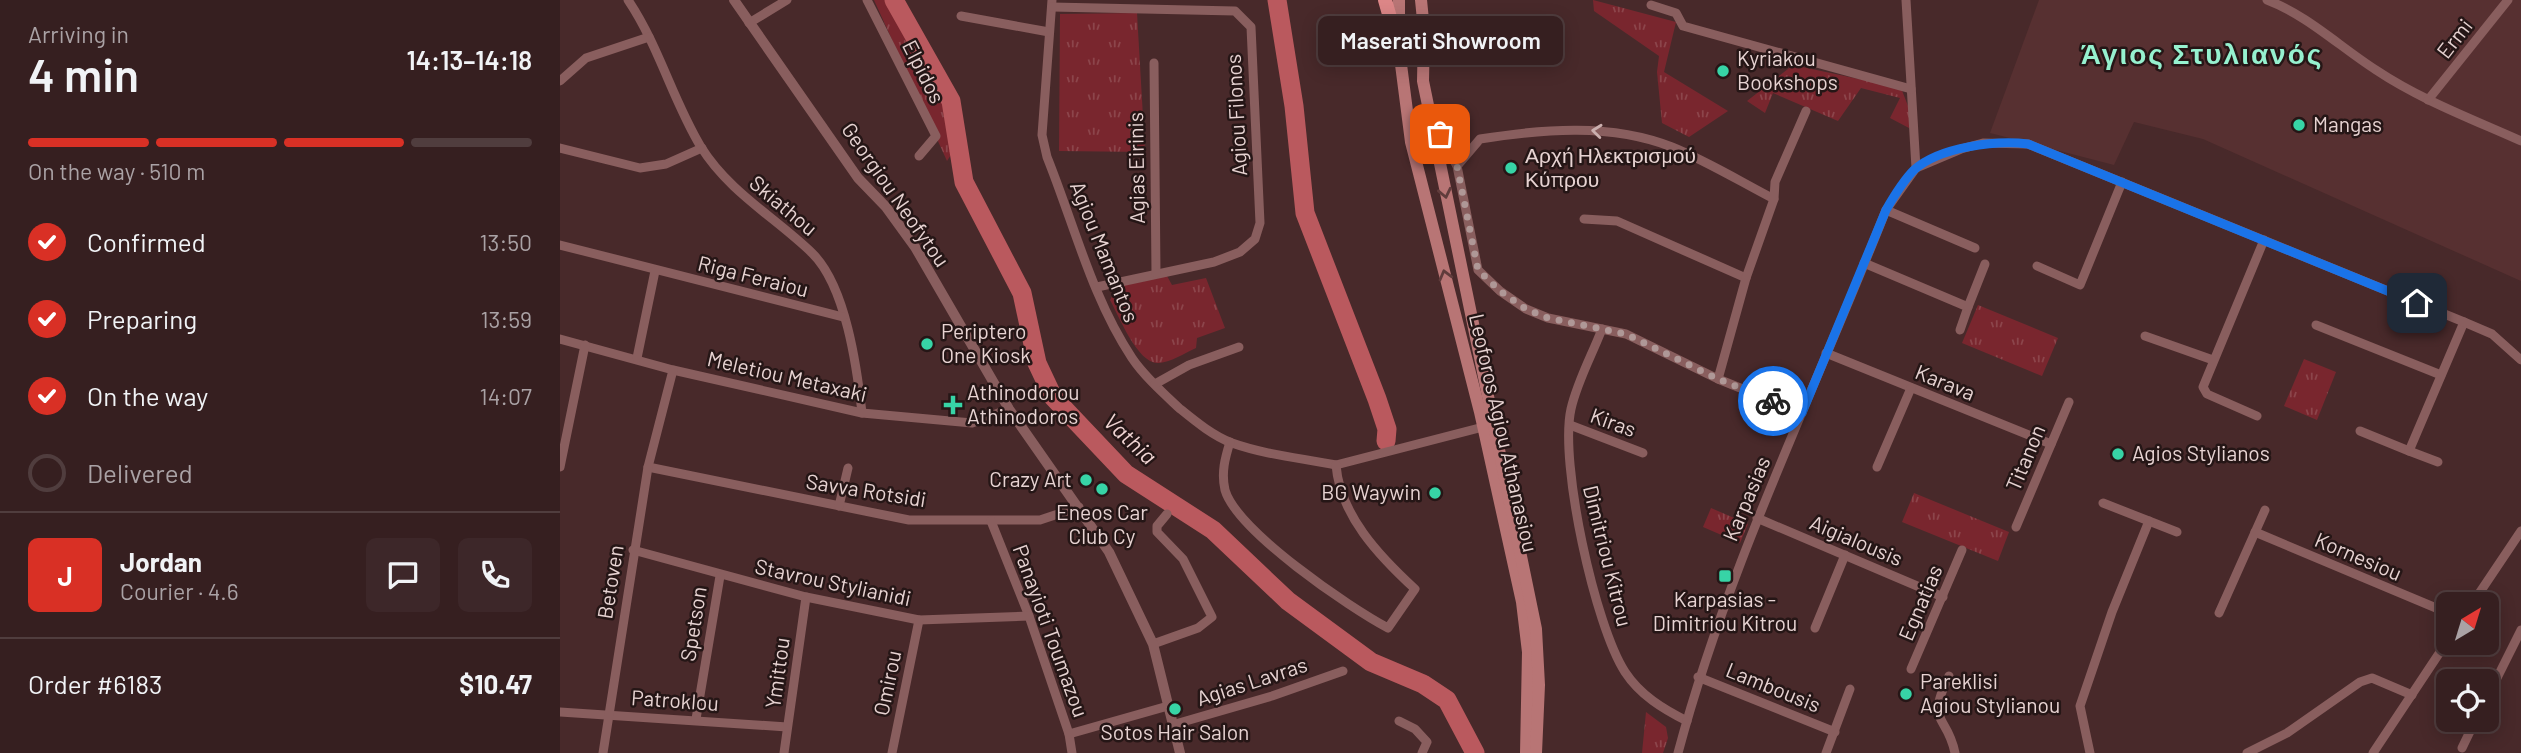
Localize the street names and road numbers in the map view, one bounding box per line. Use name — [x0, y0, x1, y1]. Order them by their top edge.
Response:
street label: Ermi — [2431, 13, 2477, 63]
street label: Elpidos — [898, 36, 951, 107]
street label: Agiou Filonos — [1220, 53, 1251, 177]
street label: Agias Eirinis — [1122, 112, 1149, 224]
street label: Georgiou Neofytou — [837, 117, 955, 271]
street label: Skiathou — [745, 169, 823, 240]
street label: Agiou Mamantos — [1066, 177, 1145, 326]
street label: Riga Feraiou — [695, 250, 811, 301]
street label: Leoforos Agiou Athanasiou — [1465, 311, 1544, 554]
street label: Meletiou Metaxaki — [705, 345, 870, 406]
street label: Karava — [1912, 358, 1979, 405]
street label: Kiras — [1587, 402, 1640, 441]
street label: Titanon — [2000, 421, 2050, 494]
street label: Karpasias — [1717, 452, 1775, 545]
street label: Savva Rotsidi — [804, 468, 928, 511]
street label: Dimitriou Kitrou — [1579, 482, 1638, 629]
street label: Aigialousis — [1806, 509, 1907, 570]
street label: Kornesiou — [2311, 526, 2406, 585]
street label: Panayioti Toumazou — [1009, 541, 1094, 720]
street label: Betoven — [591, 543, 628, 621]
street label: Stavrou Stylianidi — [753, 553, 914, 610]
street label: Egnatias — [1893, 561, 1947, 644]
street label: Spetson — [674, 585, 711, 663]
street label: Ymittou — [759, 636, 794, 710]
street label: Omirou — [867, 648, 906, 718]
street label: Agias Lavras — [1193, 651, 1310, 710]
street label: Lambousis — [1723, 656, 1824, 717]
street label: Patroklou — [630, 684, 720, 715]

